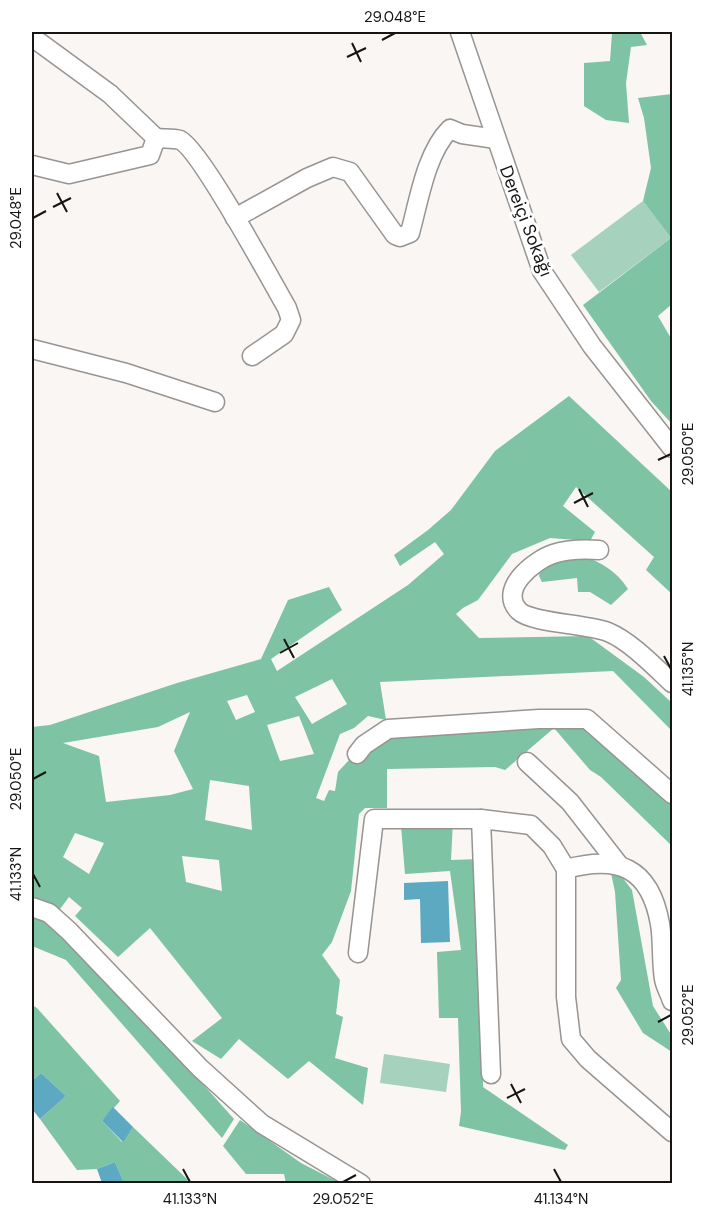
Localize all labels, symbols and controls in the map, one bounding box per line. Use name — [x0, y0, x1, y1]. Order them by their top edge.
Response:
text: 29.048°E — [364, 7, 426, 27]
street label: Dereiçi Sokağı — [494, 162, 558, 280]
text: 29.048°E — [6, 187, 26, 249]
text: 29.050°E — [678, 422, 698, 486]
text: 41.135°N — [678, 642, 698, 696]
text: 29.050°E — [6, 747, 26, 811]
text: 41.133°N — [6, 847, 26, 901]
text: 29.052°E — [678, 984, 698, 1046]
text: 41.133°N — [163, 1189, 217, 1209]
text: 29.052°E — [312, 1189, 374, 1209]
text: 41.134°N — [534, 1189, 588, 1209]

